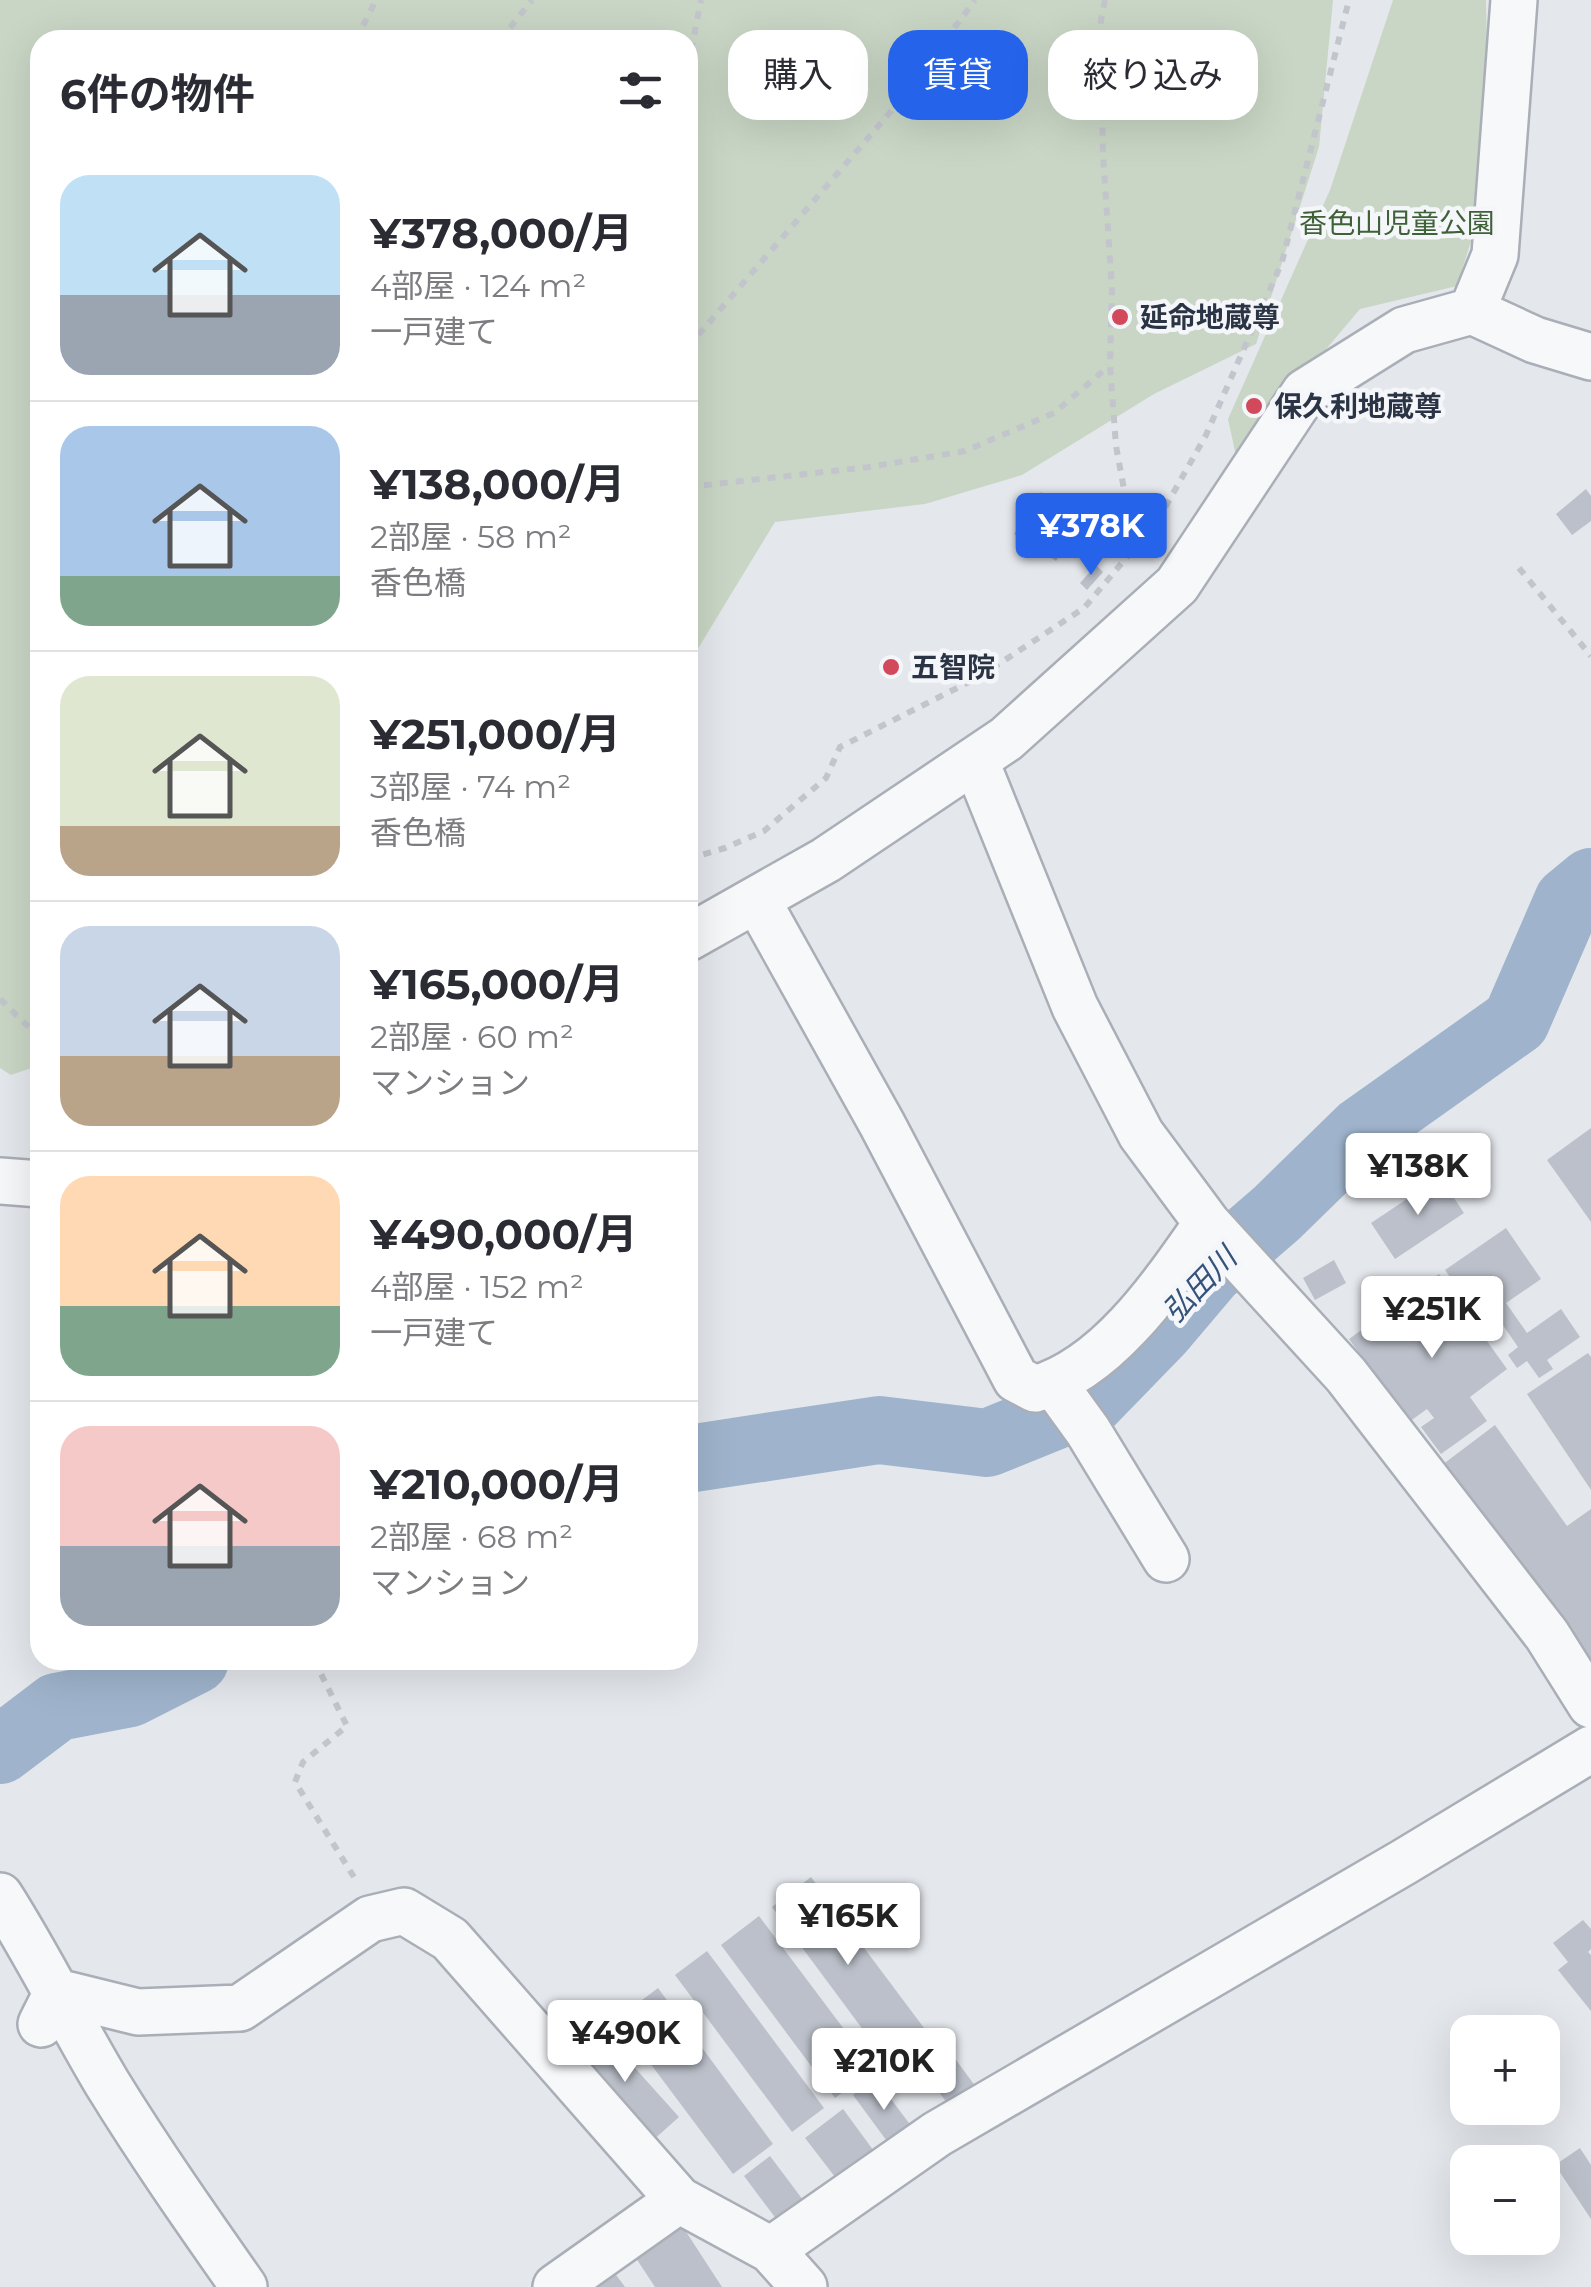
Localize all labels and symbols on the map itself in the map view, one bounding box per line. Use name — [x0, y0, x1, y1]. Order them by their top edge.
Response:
park label: 香色山児童公園 — [1299, 206, 1495, 240]
place label: 延命地蔵尊 — [1140, 300, 1280, 334]
marker: 延命地蔵尊 — [1109, 306, 1131, 328]
place label: 保久利地蔵尊 — [1274, 389, 1442, 423]
marker: 保久利地蔵尊 — [1243, 395, 1265, 417]
pin: ¥378K — [1021, 493, 1161, 578]
place label: 五智院 — [911, 650, 995, 684]
marker: 五智院 — [880, 656, 902, 678]
pin: ¥138K — [1348, 1133, 1488, 1218]
water label: 弘田川 — [1155, 1237, 1246, 1330]
pin: ¥251K — [1362, 1276, 1502, 1361]
pin: ¥165K — [778, 1883, 918, 1968]
pin: ¥490K — [555, 2000, 695, 2085]
pin: ¥210K — [814, 2028, 954, 2113]

